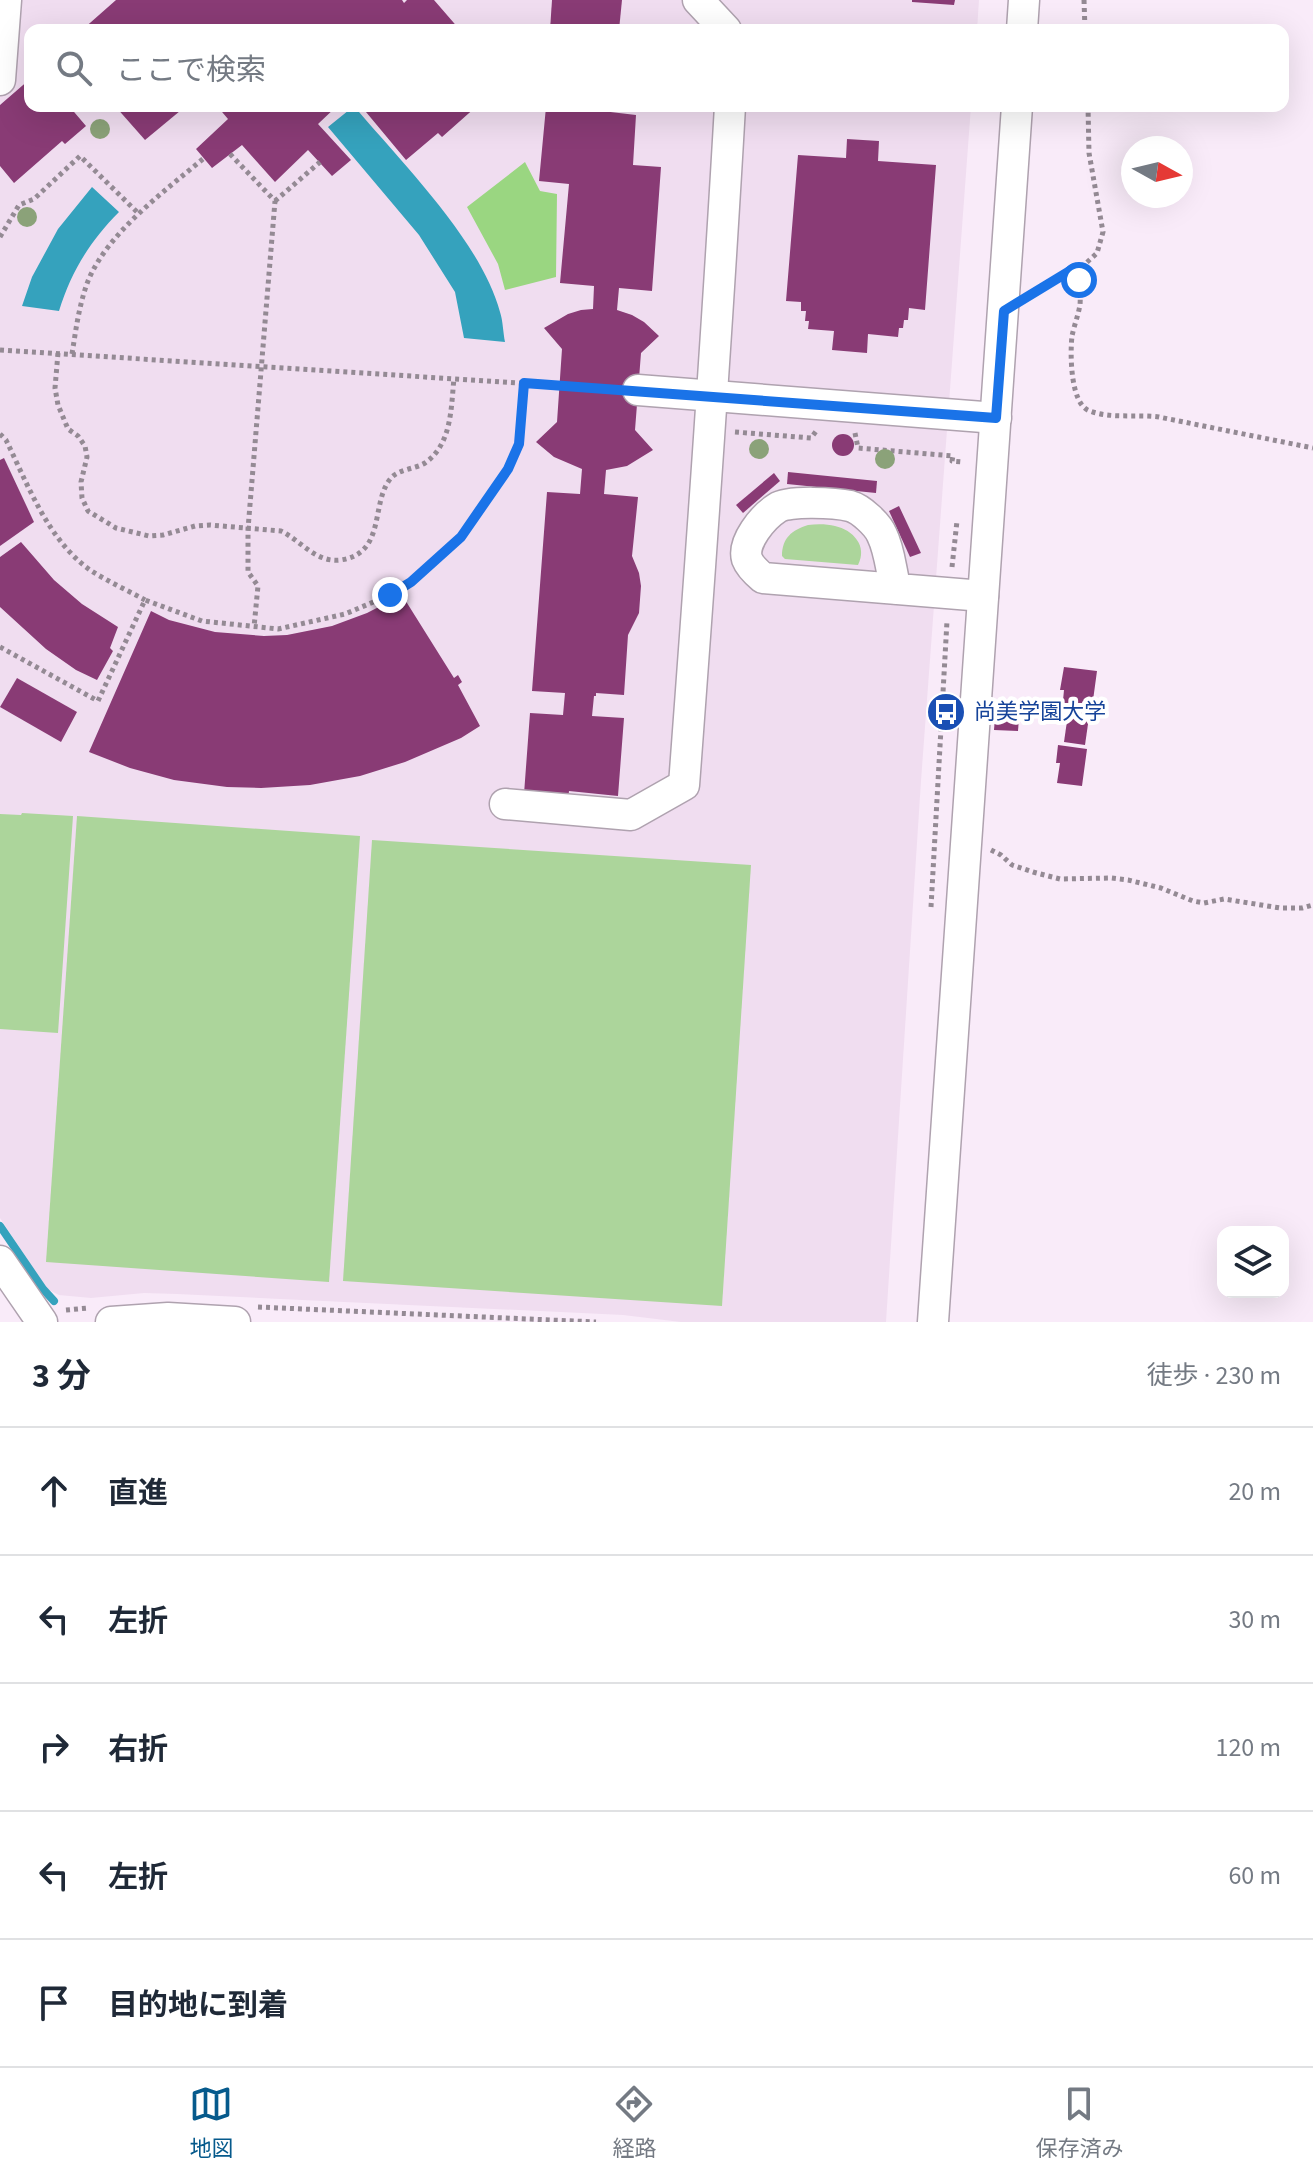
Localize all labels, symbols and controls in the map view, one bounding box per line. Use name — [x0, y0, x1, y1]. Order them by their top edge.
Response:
search box — [24, 24, 1289, 112]
icon: search — [52, 46, 96, 90]
text: ここで検索 — [116, 49, 266, 92]
north arrow — [1121, 136, 1193, 208]
route start — [1061, 262, 1097, 298]
route end — [372, 577, 408, 613]
bus stop icon: 尚美学園大学 — [925, 691, 967, 733]
place label: 尚美学園大学 — [974, 696, 1106, 728]
map controls — [1217, 1226, 1289, 1298]
button: layers — [1217, 1226, 1289, 1298]
text: 3 分 — [32, 1352, 91, 1401]
text: 徒歩 · 230 m — [1147, 1357, 1281, 1394]
icon: ahead — [32, 1469, 76, 1513]
text: 直進 — [108, 1472, 168, 1515]
text: 20 m — [1228, 1473, 1281, 1510]
icon: left — [32, 1597, 76, 1641]
text: 左折 — [108, 1600, 168, 1643]
text: 30 m — [1228, 1601, 1281, 1638]
icon: right — [32, 1725, 76, 1769]
text: 右折 — [108, 1728, 168, 1771]
text: 120 m — [1215, 1729, 1281, 1766]
icon: left — [32, 1853, 76, 1897]
text: 左折 — [108, 1856, 168, 1899]
text: 60 m — [1228, 1857, 1281, 1894]
icon: arrive — [32, 1981, 76, 2025]
text: 目的地に到着 — [108, 1984, 288, 2027]
tab: 地図 — [189, 2082, 234, 2165]
tab: 経路 — [612, 2082, 657, 2165]
tab: 保存済み — [1035, 2082, 1124, 2165]

